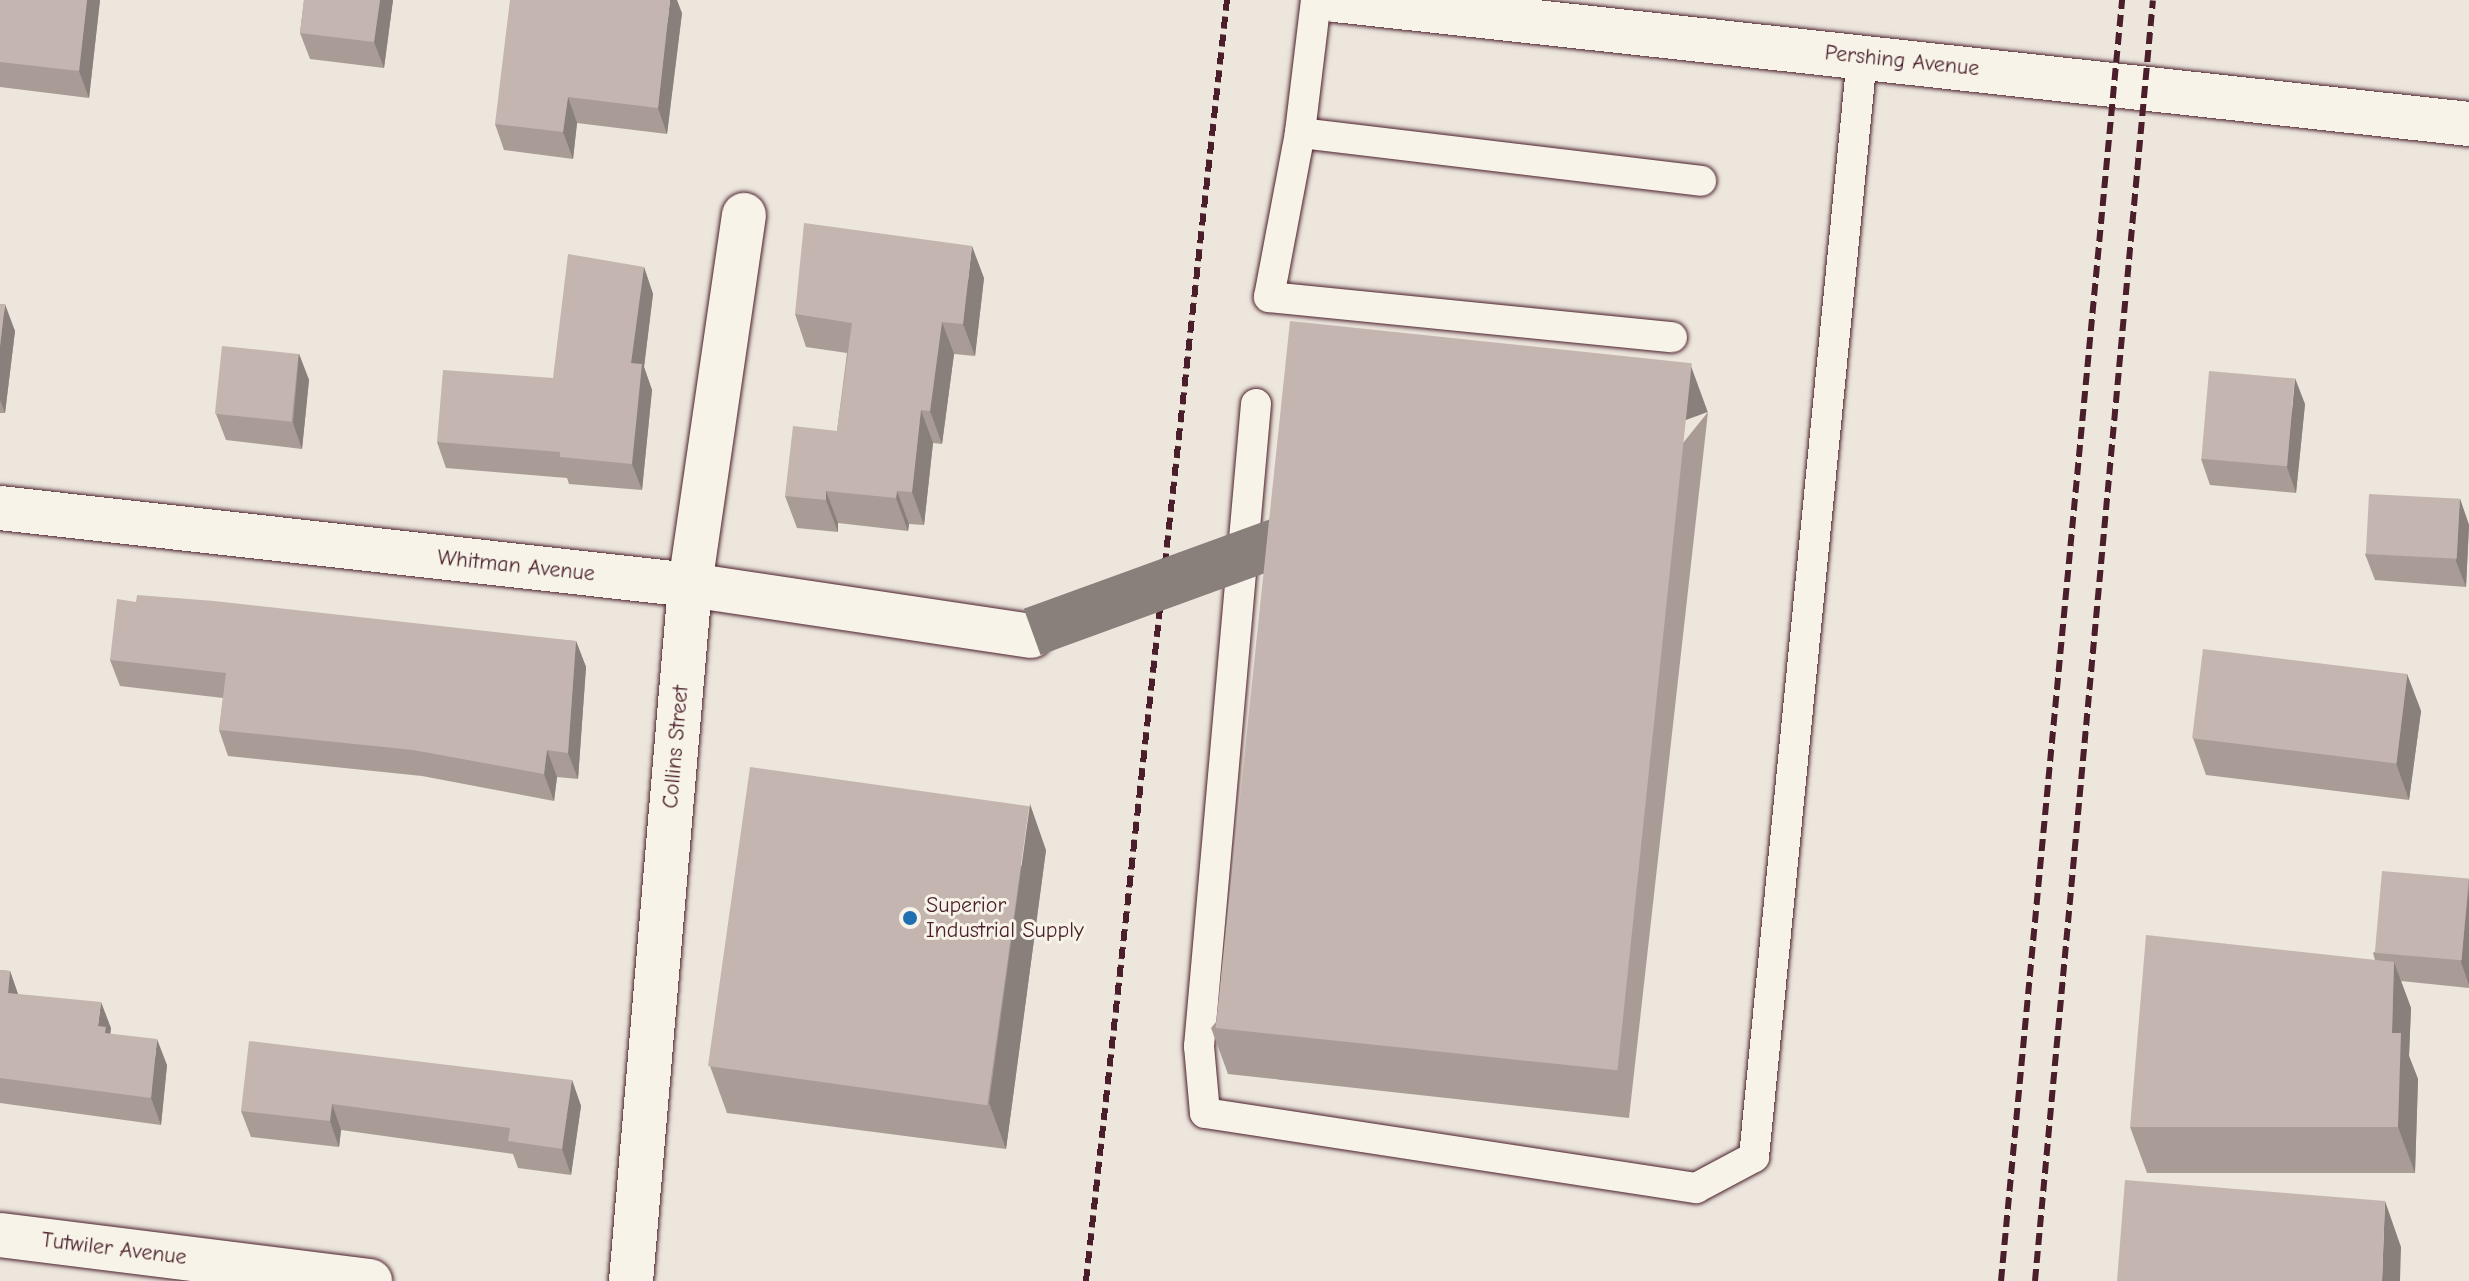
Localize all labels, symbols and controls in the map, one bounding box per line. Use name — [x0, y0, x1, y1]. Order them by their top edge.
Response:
street label: Pershing Avenue — [1823, 40, 1981, 82]
street label: Whitman Avenue — [436, 545, 596, 587]
street label: Collins Street — [657, 684, 695, 810]
place label: Superior Industrial Supply — [926, 892, 1084, 944]
marker: Superior Industrial Supply — [901, 909, 919, 927]
street label: Tutwiler Avenue — [40, 1227, 188, 1271]

